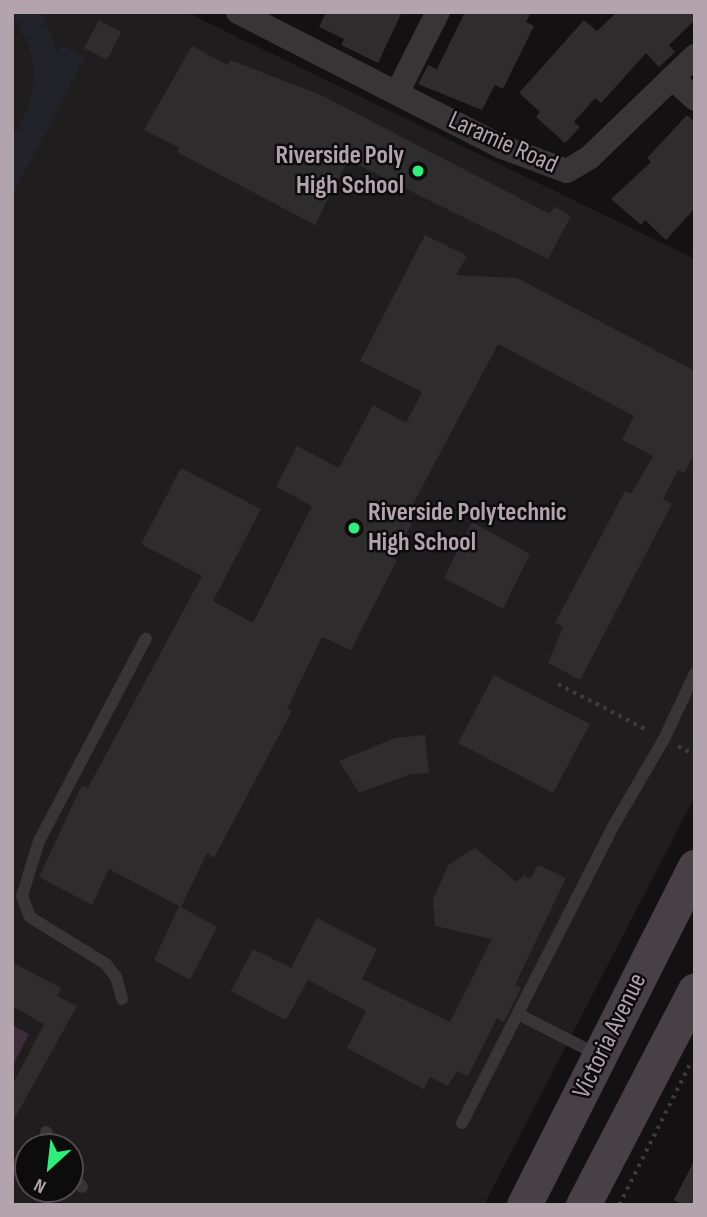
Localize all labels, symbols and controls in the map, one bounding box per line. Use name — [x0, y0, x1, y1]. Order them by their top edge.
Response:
street label: Laramie Road — [444, 105, 562, 181]
place label: Riverside Poly High School — [275, 140, 404, 202]
marker: Riverside Poly High School — [410, 163, 426, 179]
place label: Riverside Polytechnic High School — [368, 497, 567, 558]
marker: Riverside Polytechnic High School — [346, 520, 362, 536]
street label: Victoria Avenue — [566, 968, 654, 1104]
north arrow — [14, 1133, 84, 1203]
text: N — [30, 1173, 50, 1198]

